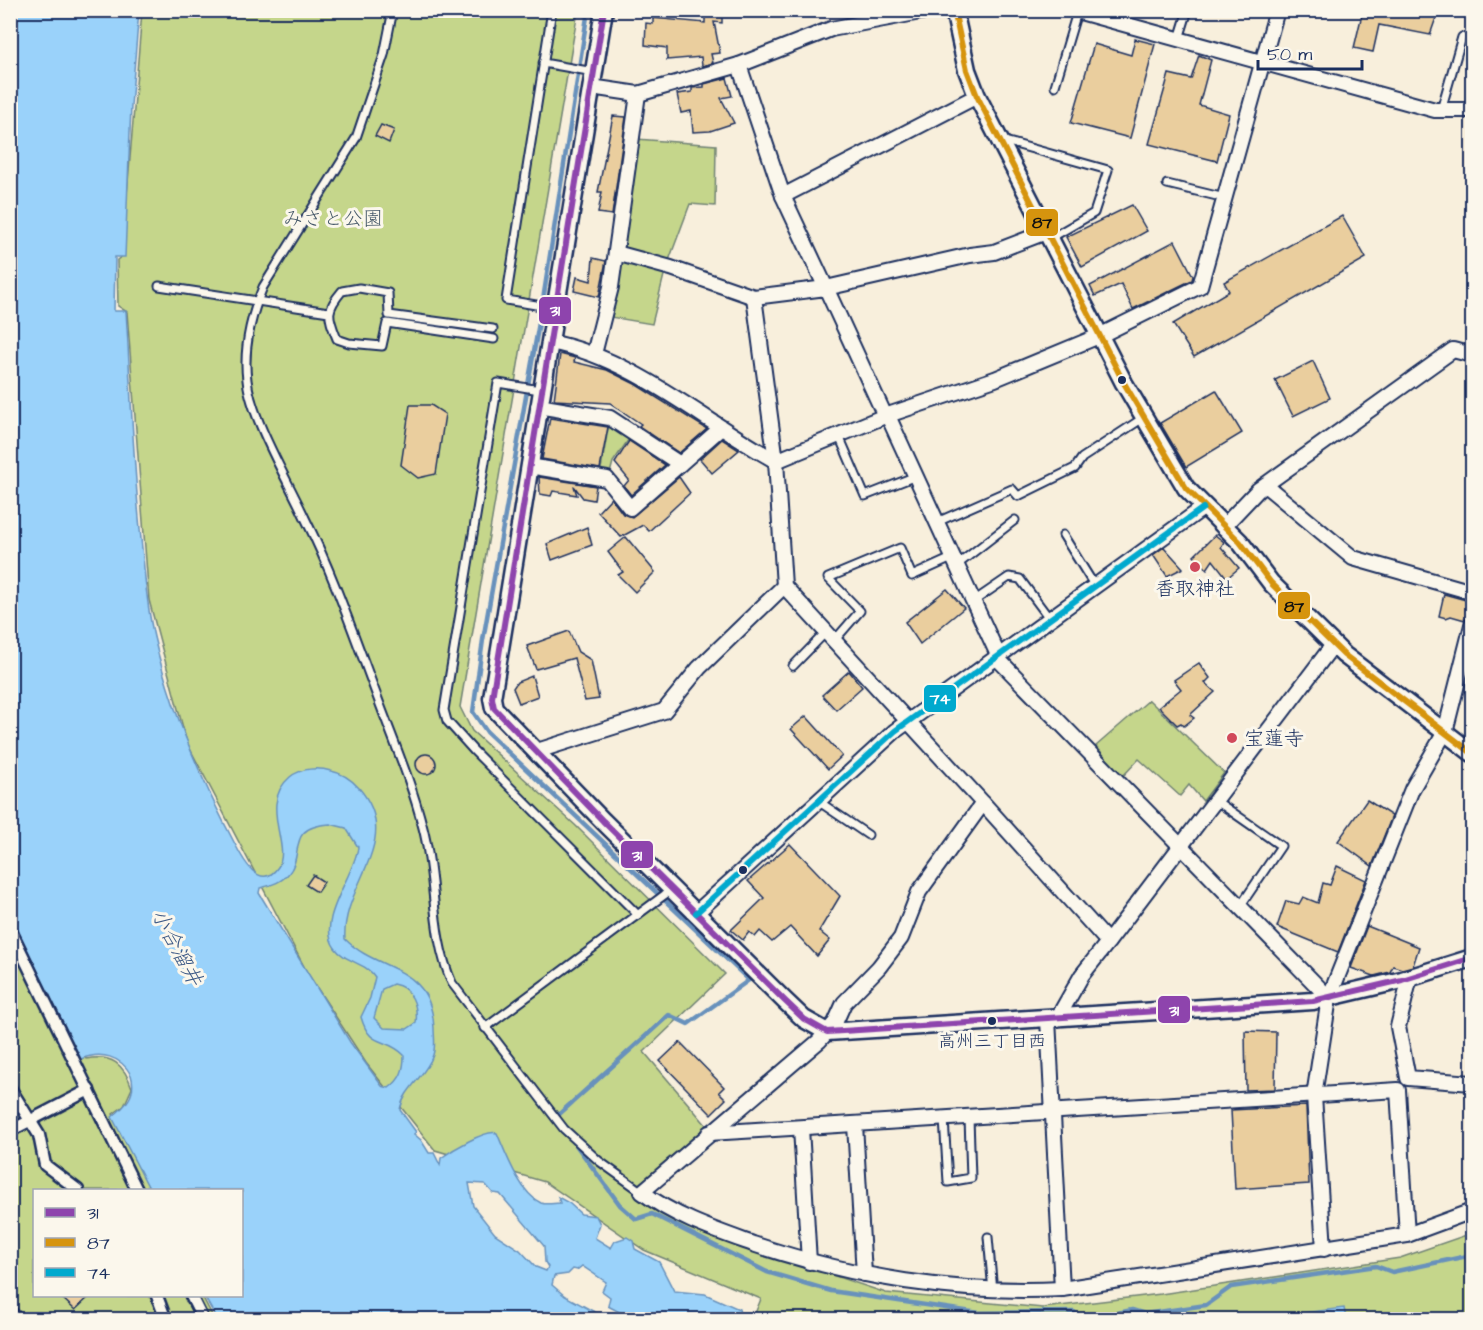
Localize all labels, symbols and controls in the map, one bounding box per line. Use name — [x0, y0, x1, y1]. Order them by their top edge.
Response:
scale bar — [1258, 33, 1362, 71]
text: 50 m — [1267, 42, 1312, 67]
park label: みさと公園 — [283, 205, 383, 233]
line badge: 87 — [1025, 208, 1059, 237]
text: 87 — [1032, 212, 1052, 234]
line badge: 31 — [538, 296, 572, 325]
text: 31 — [549, 300, 561, 322]
unlabelled marker — [1116, 374, 1128, 386]
marker: 香取神社 — [1188, 560, 1202, 574]
place label: 香取神社 — [1155, 575, 1235, 603]
line badge: 87 — [1277, 591, 1311, 620]
text: 87 — [1284, 596, 1304, 618]
line badge: 74 — [923, 684, 957, 713]
text: 74 — [929, 688, 950, 710]
place label: 宝蓮寺 — [1244, 725, 1304, 753]
marker: 宝蓮寺 — [1225, 731, 1239, 745]
line badge: 31 — [620, 840, 654, 869]
text: 31 — [631, 845, 643, 867]
unlabelled marker — [737, 864, 749, 876]
water label: 小合溜井 — [144, 903, 210, 992]
line badge: 31 — [1157, 995, 1191, 1024]
text: 31 — [1168, 1000, 1180, 1022]
marker: 高州三丁目西 — [986, 1015, 998, 1027]
place label: 高州三丁目西 — [938, 1029, 1046, 1054]
legend — [33, 1189, 243, 1297]
text: 31 — [87, 1201, 98, 1226]
text: 87 — [87, 1231, 110, 1256]
text: 74 — [87, 1261, 110, 1286]

